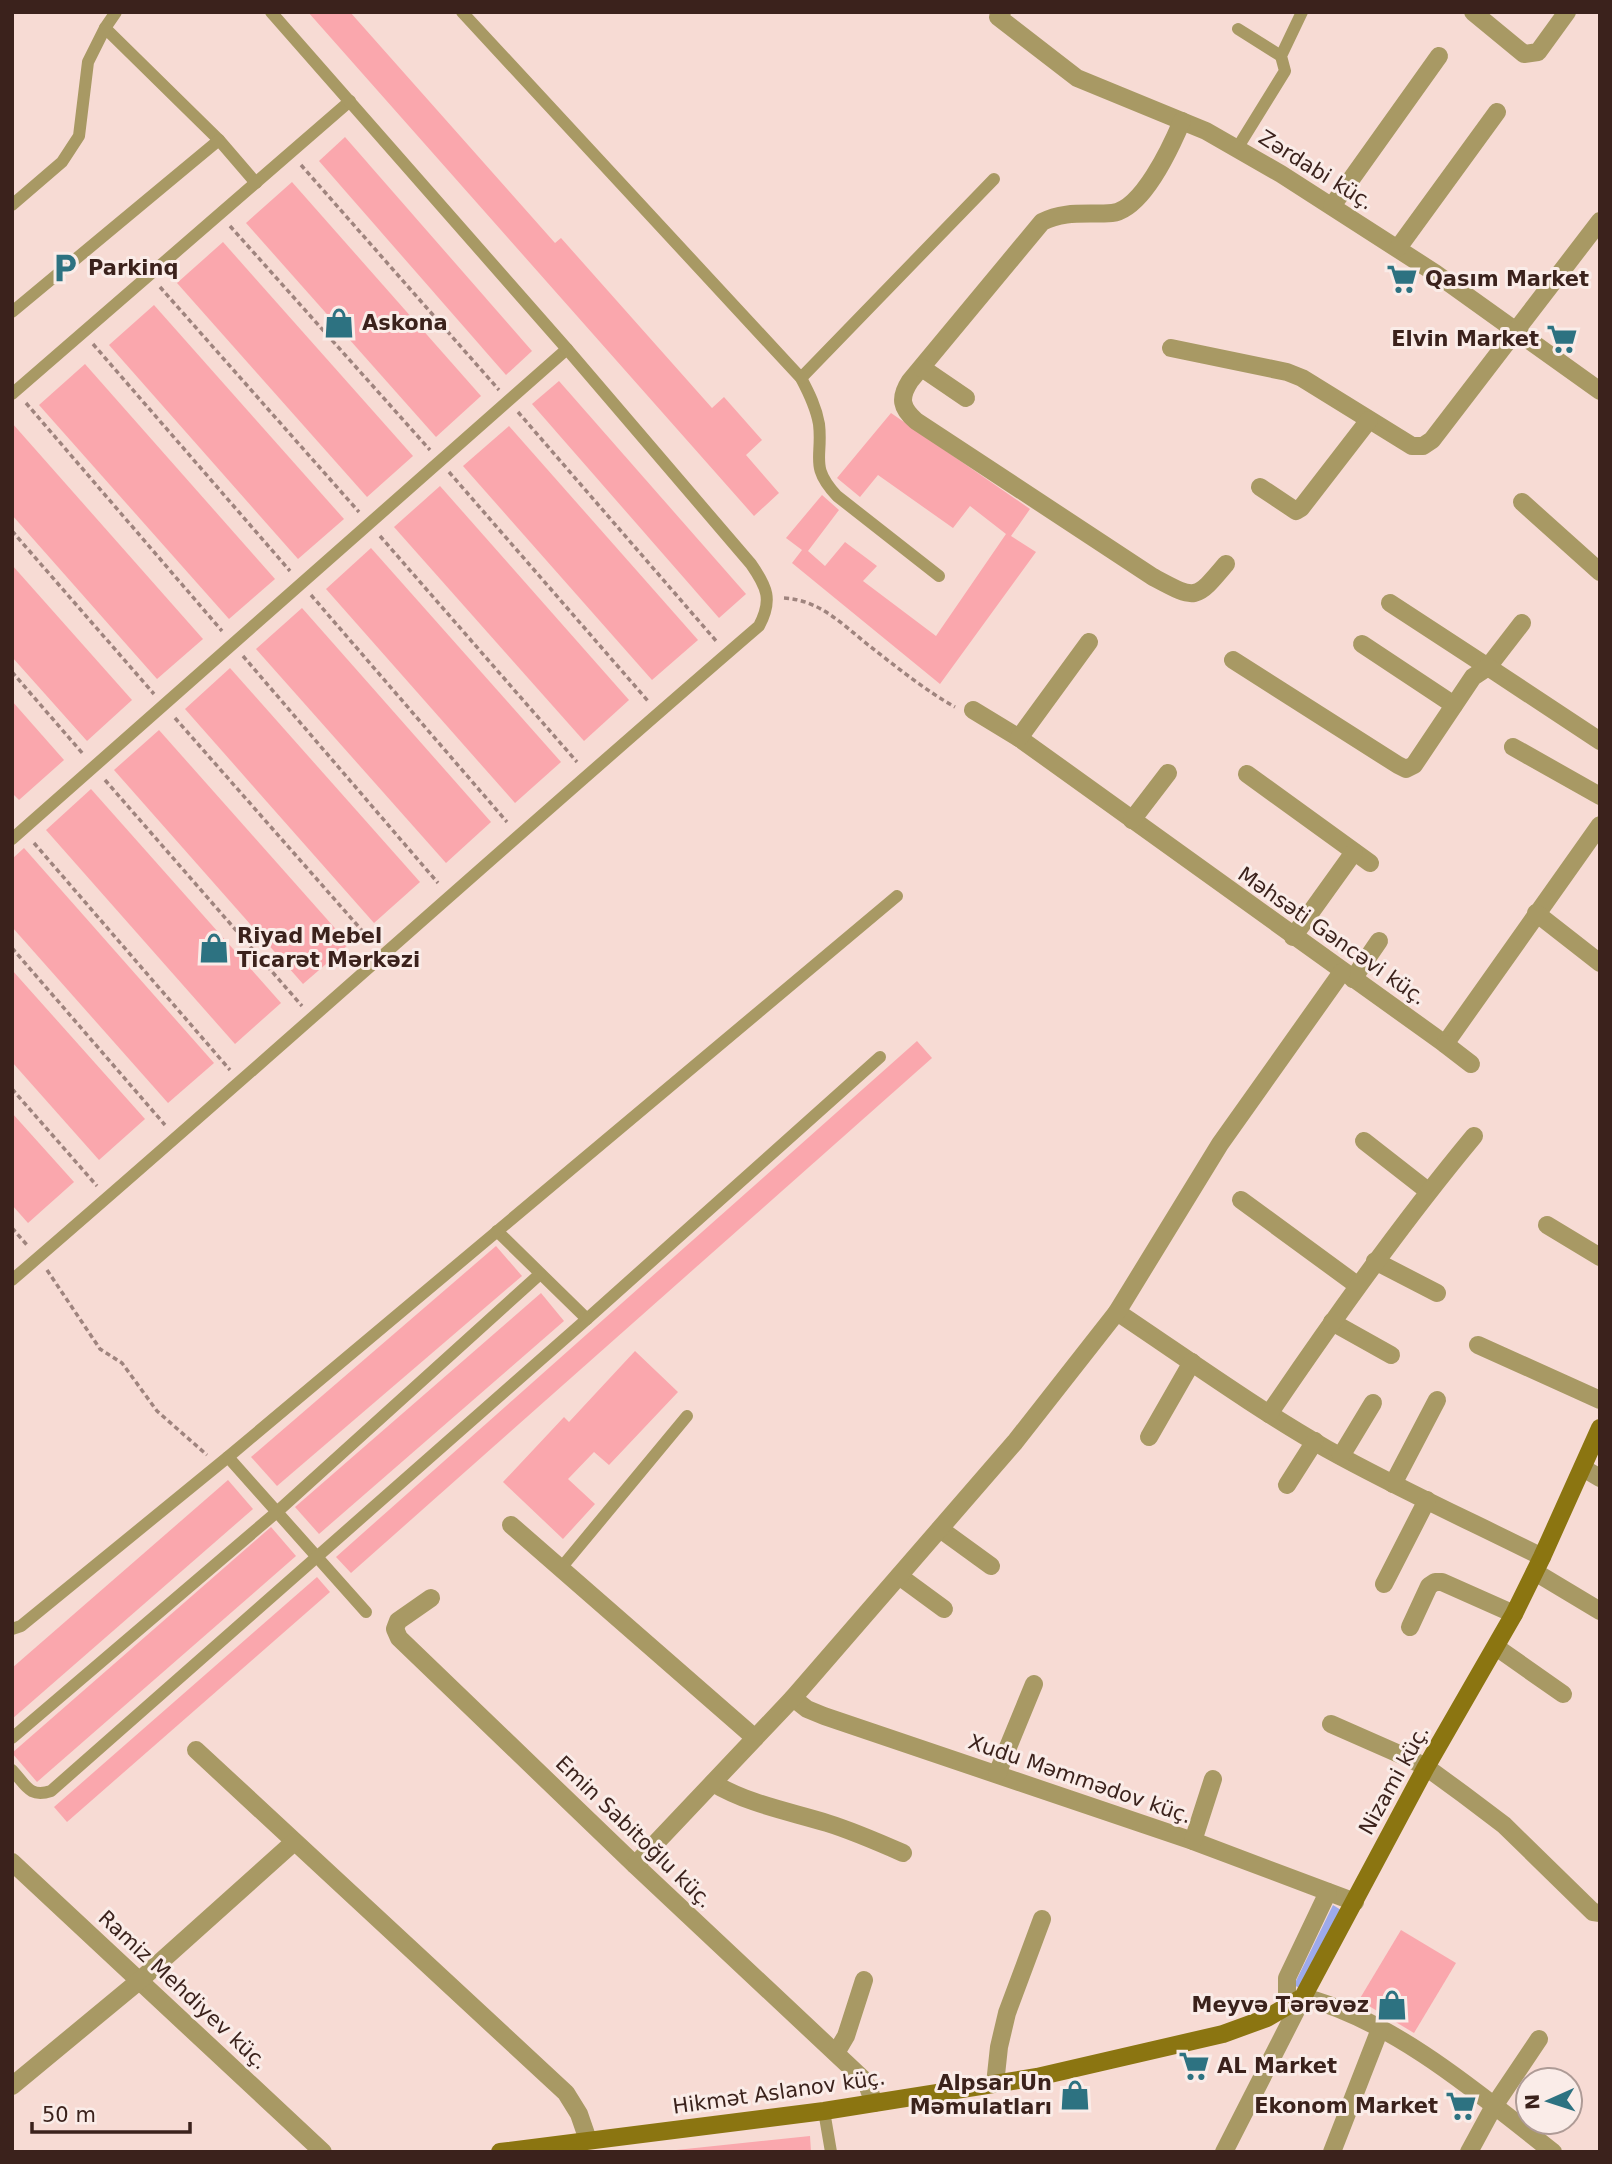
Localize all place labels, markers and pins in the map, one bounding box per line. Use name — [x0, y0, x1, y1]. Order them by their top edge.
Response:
parking icon: Parkinq — [48, 251, 82, 285]
place label: Parkinq — [88, 256, 179, 280]
supermarket icon: Qasım Market — [1385, 262, 1419, 296]
place label: Qasım Market — [1425, 267, 1589, 291]
shop icon: Askona — [322, 306, 356, 340]
place label: Askona — [362, 311, 448, 335]
supermarket icon: Elvin Market — [1545, 322, 1579, 356]
place label: Elvin Market — [1391, 327, 1539, 351]
place label: Riyad Mebel Ticarət Mərkəzi — [237, 924, 420, 972]
shop icon: Riyad Mebel Ticarət Mərkəzi — [197, 931, 231, 965]
shop icon: Meyvə Tərəvəz — [1375, 1988, 1409, 2022]
place label: Meyvə Tərəvəz — [1192, 1993, 1369, 2017]
supermarket icon: AL Market — [1177, 2049, 1211, 2083]
place label: AL Market — [1217, 2054, 1337, 2078]
place label: Alpsar Un Məmulatları — [910, 2071, 1052, 2119]
shop icon: Alpsar Un Məmulatları — [1058, 2078, 1092, 2112]
supermarket icon: Ekonom Market — [1444, 2089, 1478, 2123]
place label: Ekonom Market — [1254, 2094, 1438, 2118]

